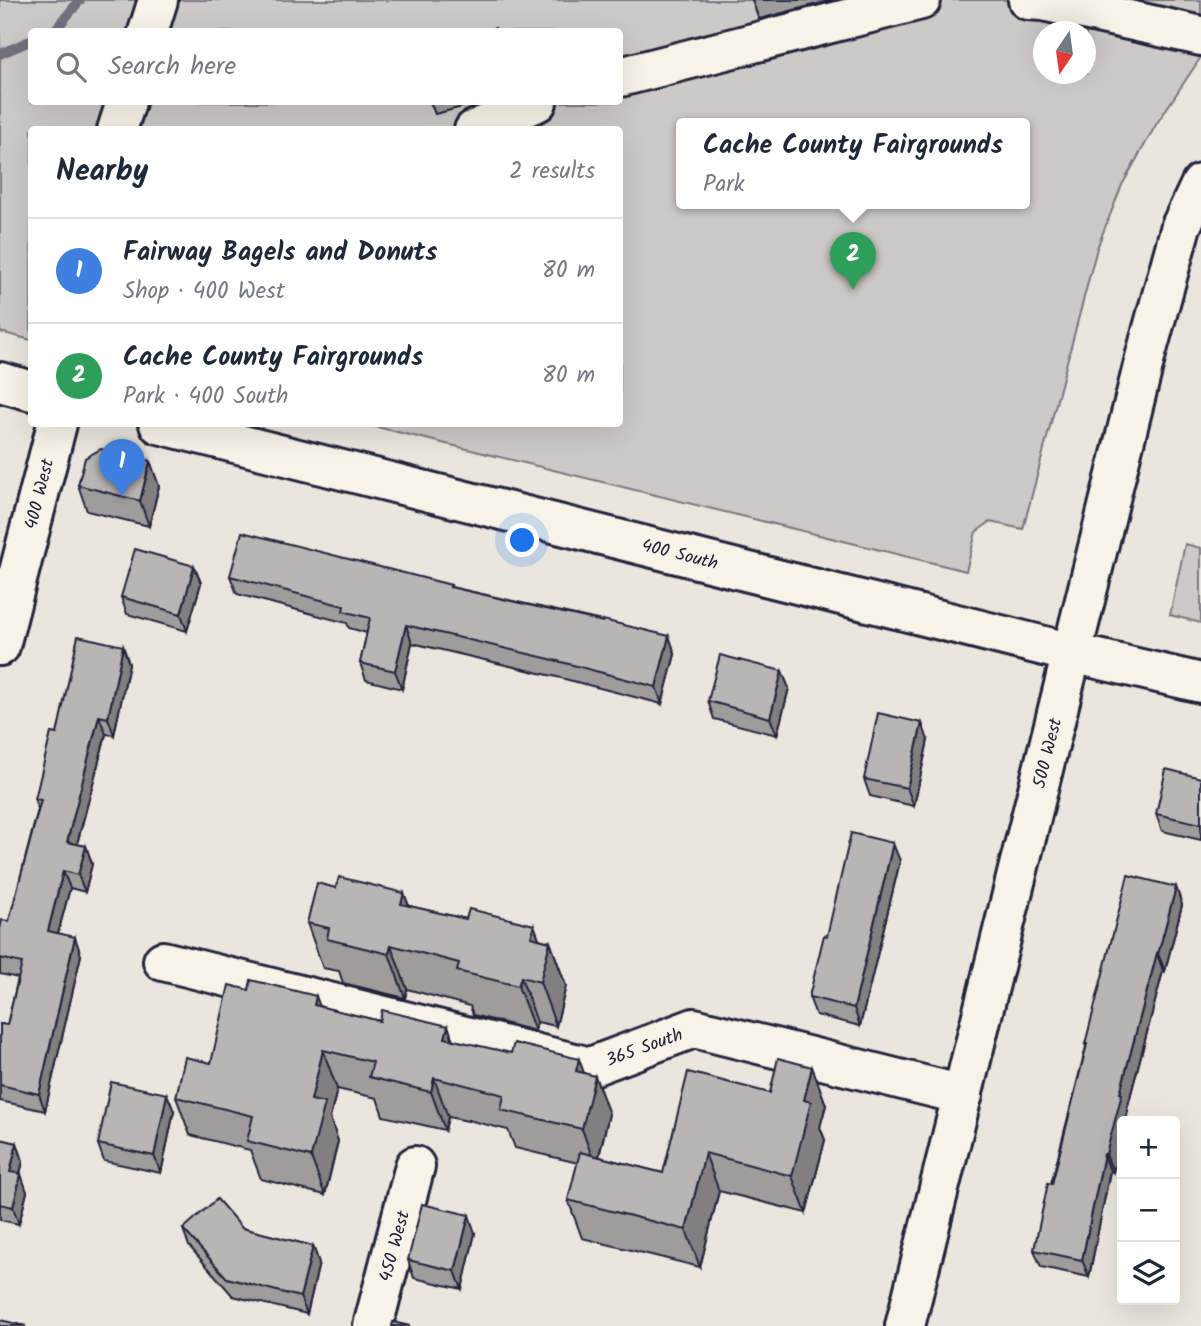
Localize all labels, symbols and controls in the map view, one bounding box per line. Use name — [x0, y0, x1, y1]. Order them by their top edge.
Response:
north arrow — [1033, 21, 1096, 84]
search box — [28, 28, 623, 105]
text: Search here — [108, 46, 236, 88]
icon: search — [52, 48, 90, 86]
popup — [676, 118, 1030, 209]
text: Cache County Fairgrounds — [703, 125, 1003, 167]
text: Nearby — [56, 148, 148, 196]
text: 2 results — [509, 154, 595, 190]
text: Park — [703, 167, 745, 203]
text: Fairway Bagels and Donuts — [123, 232, 437, 274]
pin: 2 — [830, 232, 876, 290]
text: 1 — [76, 253, 82, 289]
text: 80 m — [542, 253, 595, 289]
text: Shop · 400 West — [123, 274, 285, 310]
text: Cache County Fairgrounds — [123, 337, 423, 379]
text: 2 — [72, 358, 86, 394]
text: 80 m — [542, 358, 595, 394]
text: Park · 400 South — [123, 379, 288, 415]
pin: 1 — [99, 439, 145, 497]
street label: 400 West — [18, 455, 63, 533]
your location — [505, 523, 539, 557]
street label: 400 South — [638, 532, 721, 579]
street label: 500 West — [1026, 714, 1071, 792]
street label: 365 South — [602, 1021, 687, 1076]
map controls — [1117, 1116, 1180, 1305]
button: + — [1117, 1116, 1180, 1179]
button: − — [1117, 1179, 1180, 1242]
street label: 450 West — [372, 1207, 419, 1285]
button: layers — [1117, 1242, 1180, 1305]

